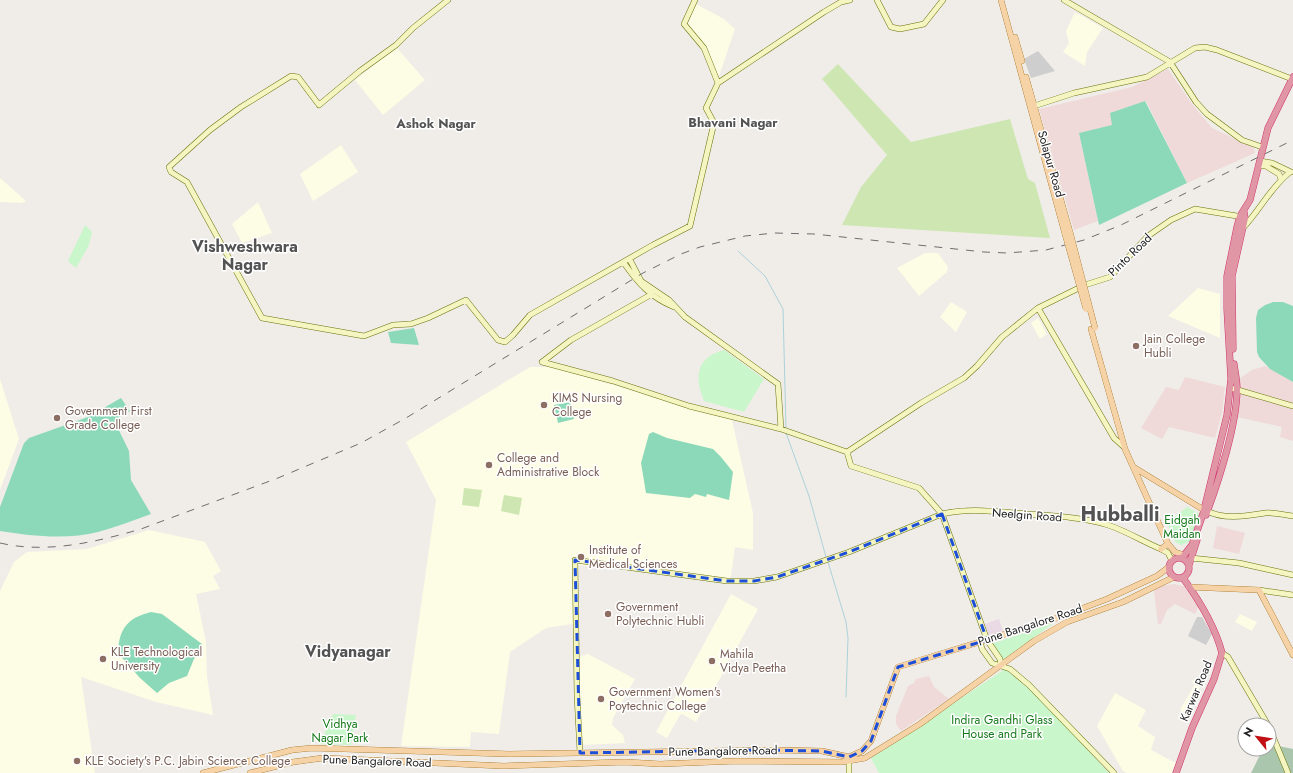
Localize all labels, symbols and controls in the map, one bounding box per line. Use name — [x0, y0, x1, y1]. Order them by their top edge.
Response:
district label: Bhavani Nagar — [688, 113, 778, 132]
district label: Ashok Nagar — [395, 114, 476, 133]
street label: Solapur Road — [1033, 129, 1069, 199]
street label: Pinto Road — [1104, 229, 1156, 281]
district label: Vishweshwara Nagar — [191, 235, 298, 276]
place label: Jain College Hubli — [1142, 330, 1205, 362]
marker: Jain College Hubli — [1131, 341, 1141, 351]
place label: KIMS Nursing College — [552, 389, 622, 421]
marker: KIMS Nursing College — [539, 400, 549, 410]
place label: Government First Grade College — [65, 402, 152, 434]
marker: Government First Grade College — [52, 413, 62, 423]
place label: College and Administrative Block — [497, 449, 600, 481]
marker: College and Administrative Block — [484, 460, 494, 470]
district label: Hubballi — [1081, 500, 1160, 529]
street label: Neelgin Road — [991, 504, 1063, 526]
park label: Eidgah Maidan — [1163, 511, 1201, 543]
place label: Institute of Medical Sciences — [589, 541, 678, 573]
marker: Institute of Medical Sciences — [576, 552, 586, 562]
place label: Government Polytechnic Hubli — [616, 598, 704, 630]
street label: Pune Bangalore Road — [975, 600, 1085, 650]
marker: Government Polytechnic Hubli — [603, 609, 613, 619]
district label: Vidyanagar — [304, 640, 391, 663]
place label: KLE Technological University — [111, 643, 202, 675]
place label: Mahila Vidya Peetha — [720, 645, 786, 677]
marker: KLE Technological University — [98, 654, 108, 664]
marker: Mahila Vidya Peetha — [707, 656, 717, 666]
street label: Karwar Road — [1175, 658, 1217, 724]
place label: Government Women's Poytechnic College — [609, 683, 721, 715]
marker: Government Women's Poytechnic College — [596, 694, 606, 704]
park label: Indira Gandhi Glass House and Park — [951, 711, 1053, 743]
park label: Vidhya Nagar Park — [312, 715, 369, 747]
north arrow — [1237, 717, 1277, 757]
text: N — [1239, 724, 1257, 740]
street label: Pune Bangalore Road — [668, 741, 778, 761]
street label: Pune Bangalore Road — [322, 750, 432, 772]
place label: KLE Society's P.C. Jabin Science College — [85, 752, 290, 770]
marker: KLE Society's P.C. Jabin Science College — [72, 756, 82, 766]

